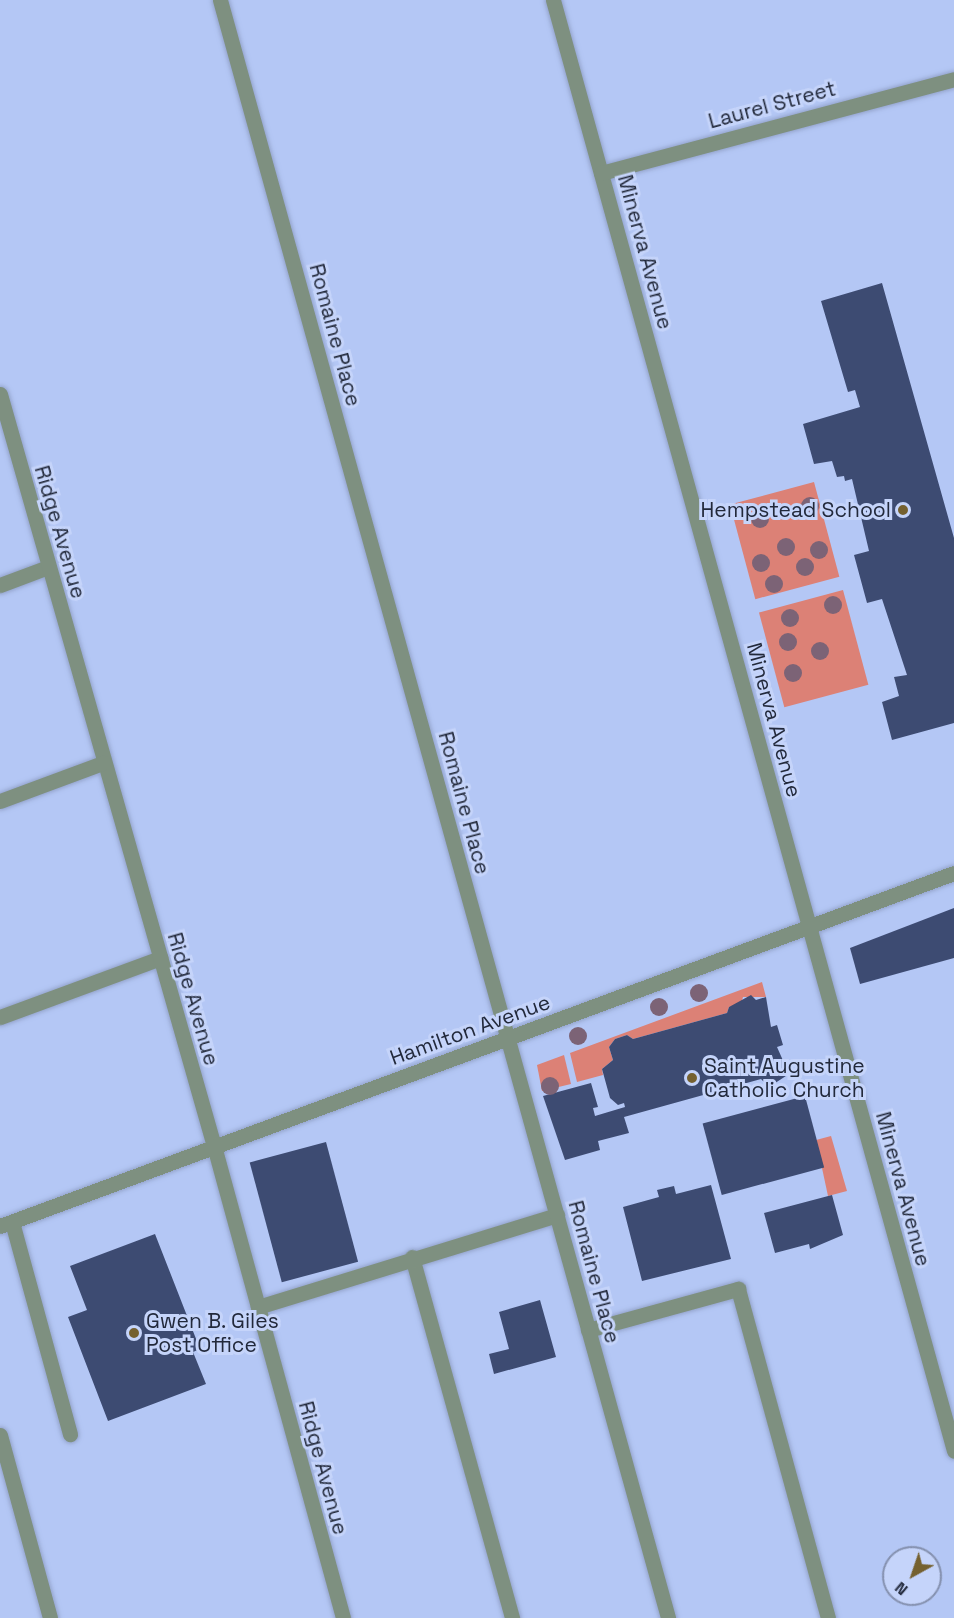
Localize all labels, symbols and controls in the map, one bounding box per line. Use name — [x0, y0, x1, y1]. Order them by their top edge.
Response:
street label: Laurel Street — [706, 76, 838, 134]
street label: Minerva Avenue — [612, 172, 678, 332]
street label: Romaine Place — [304, 261, 366, 409]
street label: Ridge Avenue — [29, 462, 91, 602]
place label: Hempstead School — [701, 497, 891, 523]
marker: Hempstead School — [896, 503, 910, 517]
street label: Minerva Avenue — [741, 640, 807, 800]
street label: Romaine Place — [433, 729, 495, 877]
street label: Ridge Avenue — [162, 929, 224, 1069]
street label: Hamilton Avenue — [386, 989, 554, 1071]
place label: Saint Augustine Catholic Church — [704, 1053, 865, 1103]
marker: Saint Augustine Catholic Church — [685, 1071, 699, 1085]
street label: Minerva Avenue — [870, 1109, 936, 1269]
street label: Romaine Place — [563, 1198, 625, 1346]
place label: Gwen B. Giles Post Office — [146, 1308, 279, 1358]
marker: Gwen B. Giles Post Office — [127, 1326, 141, 1340]
street label: Ridge Avenue — [293, 1398, 353, 1538]
north arrow — [882, 1546, 942, 1606]
text: N — [891, 1577, 912, 1600]

